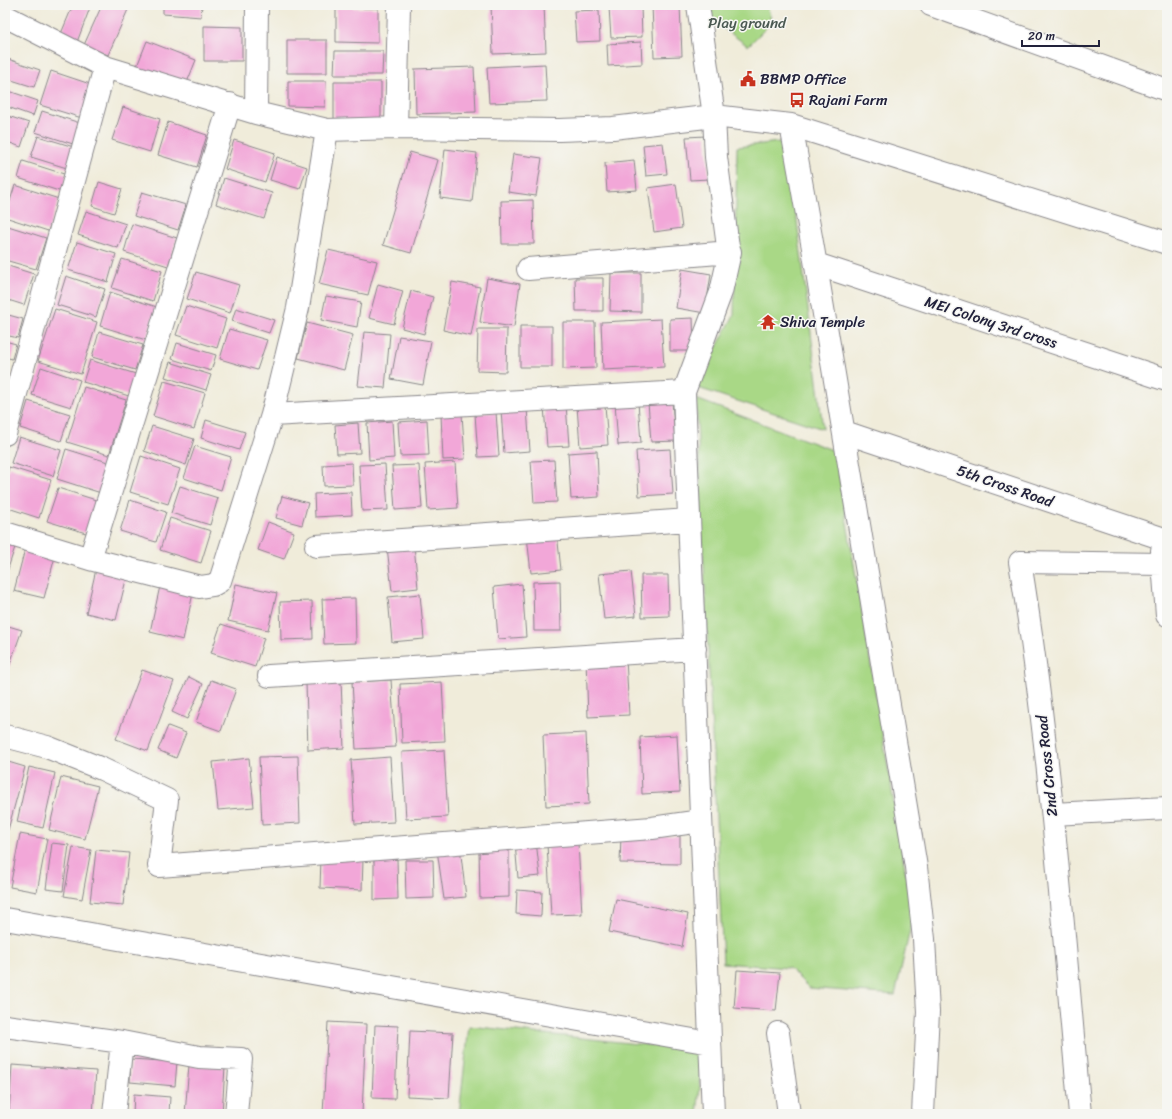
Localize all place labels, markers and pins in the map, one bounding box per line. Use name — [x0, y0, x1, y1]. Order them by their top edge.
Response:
place label: BBMP Office — [760, 66, 847, 92]
public building icon: BBMP Office — [739, 70, 757, 88]
place label: Rajani Farm — [809, 87, 888, 113]
bus stop icon: Rajani Farm — [788, 91, 806, 109]
place label: Shiva Temple — [780, 309, 865, 335]
temple icon: Shiva Temple — [759, 313, 777, 331]

